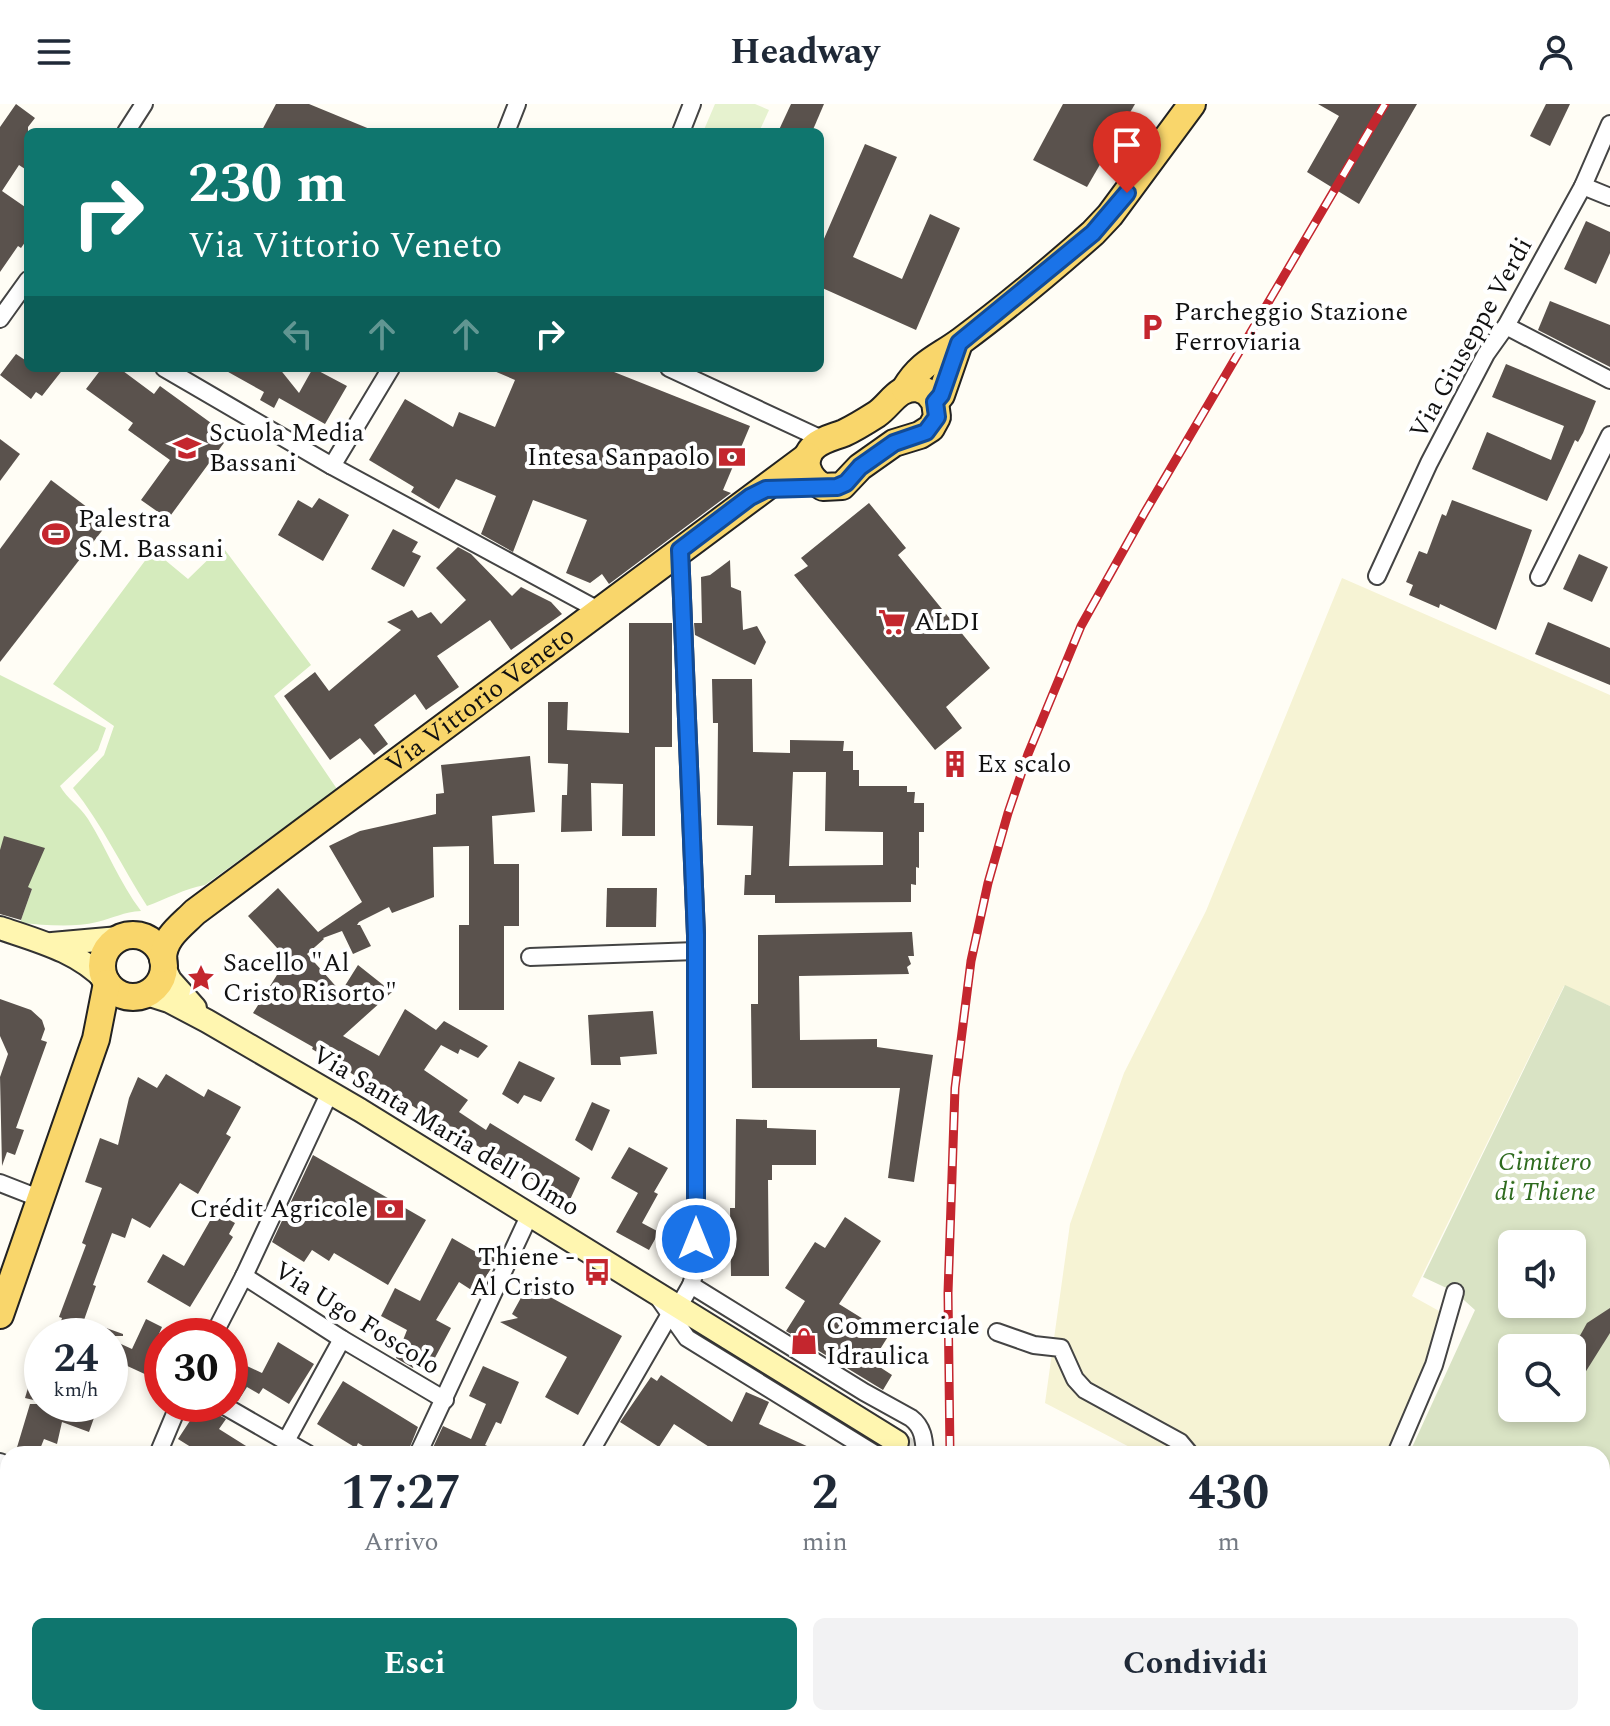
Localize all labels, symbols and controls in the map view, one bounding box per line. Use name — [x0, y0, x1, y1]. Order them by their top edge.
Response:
text: Headway — [730, 25, 880, 80]
icon: menu — [32, 30, 76, 74]
icon: person — [1534, 30, 1578, 74]
pin — [1093, 111, 1161, 193]
icon: arrive — [1105, 123, 1149, 167]
text: 230 m — [188, 142, 347, 227]
icon: right — [56, 160, 160, 264]
text: Via Vittorio Veneto — [188, 219, 502, 274]
street label: Via Giuseppe Verdi — [1399, 230, 1543, 446]
place label: Parcheggio Stazione Ferroviaria — [1174, 292, 1408, 362]
icon: left — [276, 312, 320, 356]
icon: ahead — [360, 312, 404, 356]
icon: ahead — [444, 312, 488, 356]
icon: right — [528, 312, 572, 356]
parking icon: Parcheggio Stazione Ferroviaria — [1137, 312, 1167, 342]
place label: Scuola Media Bassani — [209, 413, 364, 483]
school or university icon: Scuola Media Bassani — [172, 433, 202, 463]
place label: Intesa Sanpaolo — [527, 437, 710, 477]
bank icon: Intesa Sanpaolo — [717, 442, 747, 472]
place label: Palestra S.M. Bassani — [78, 499, 224, 569]
sports icon: Palestra S.M. Bassani — [41, 519, 71, 549]
place label: ALDI — [914, 602, 980, 642]
supermarket icon: ALDI — [877, 607, 907, 637]
street label: Via Vittorio Veneto — [377, 616, 583, 784]
place label: Ex scalo — [977, 744, 1071, 784]
building icon: Ex scalo — [940, 749, 970, 779]
place label: Sacello "Al Cristo Risorto" — [223, 943, 397, 1013]
place icon: Sacello "Al Cristo Risorto" — [186, 963, 216, 993]
street label: Via Santa Maria dell'Olmo — [304, 1035, 588, 1227]
park label: Cimitero di Thiene — [1494, 1142, 1596, 1212]
place label: Crédit Agricole — [190, 1189, 368, 1229]
bank icon: Crédit Agricole — [375, 1194, 405, 1224]
position arrow — [654, 1197, 738, 1281]
map controls — [1498, 1230, 1586, 1422]
button: sound — [1498, 1230, 1586, 1318]
place label: Thiene - Al Cristo — [470, 1237, 575, 1307]
street label: Via Ugo Foscolo — [266, 1251, 448, 1385]
bus stop icon: Thiene - Al Cristo — [582, 1257, 612, 1287]
place label: Commerciale Idraulica — [826, 1306, 980, 1376]
speed limit sign: 30 — [144, 1318, 248, 1422]
shop icon: Commerciale Idraulica — [789, 1326, 819, 1356]
text: 24 — [54, 1329, 98, 1390]
button: search — [1498, 1334, 1586, 1422]
text: km/h — [54, 1375, 99, 1405]
text: 17:27 — [341, 1457, 461, 1530]
text: 2 — [811, 1457, 838, 1530]
text: 430 — [1188, 1457, 1269, 1530]
text: Arrivo — [364, 1522, 438, 1562]
text: min — [802, 1522, 848, 1562]
text: m — [1218, 1522, 1240, 1562]
button: Esci — [32, 1618, 797, 1710]
button: Condividi — [813, 1618, 1578, 1710]

